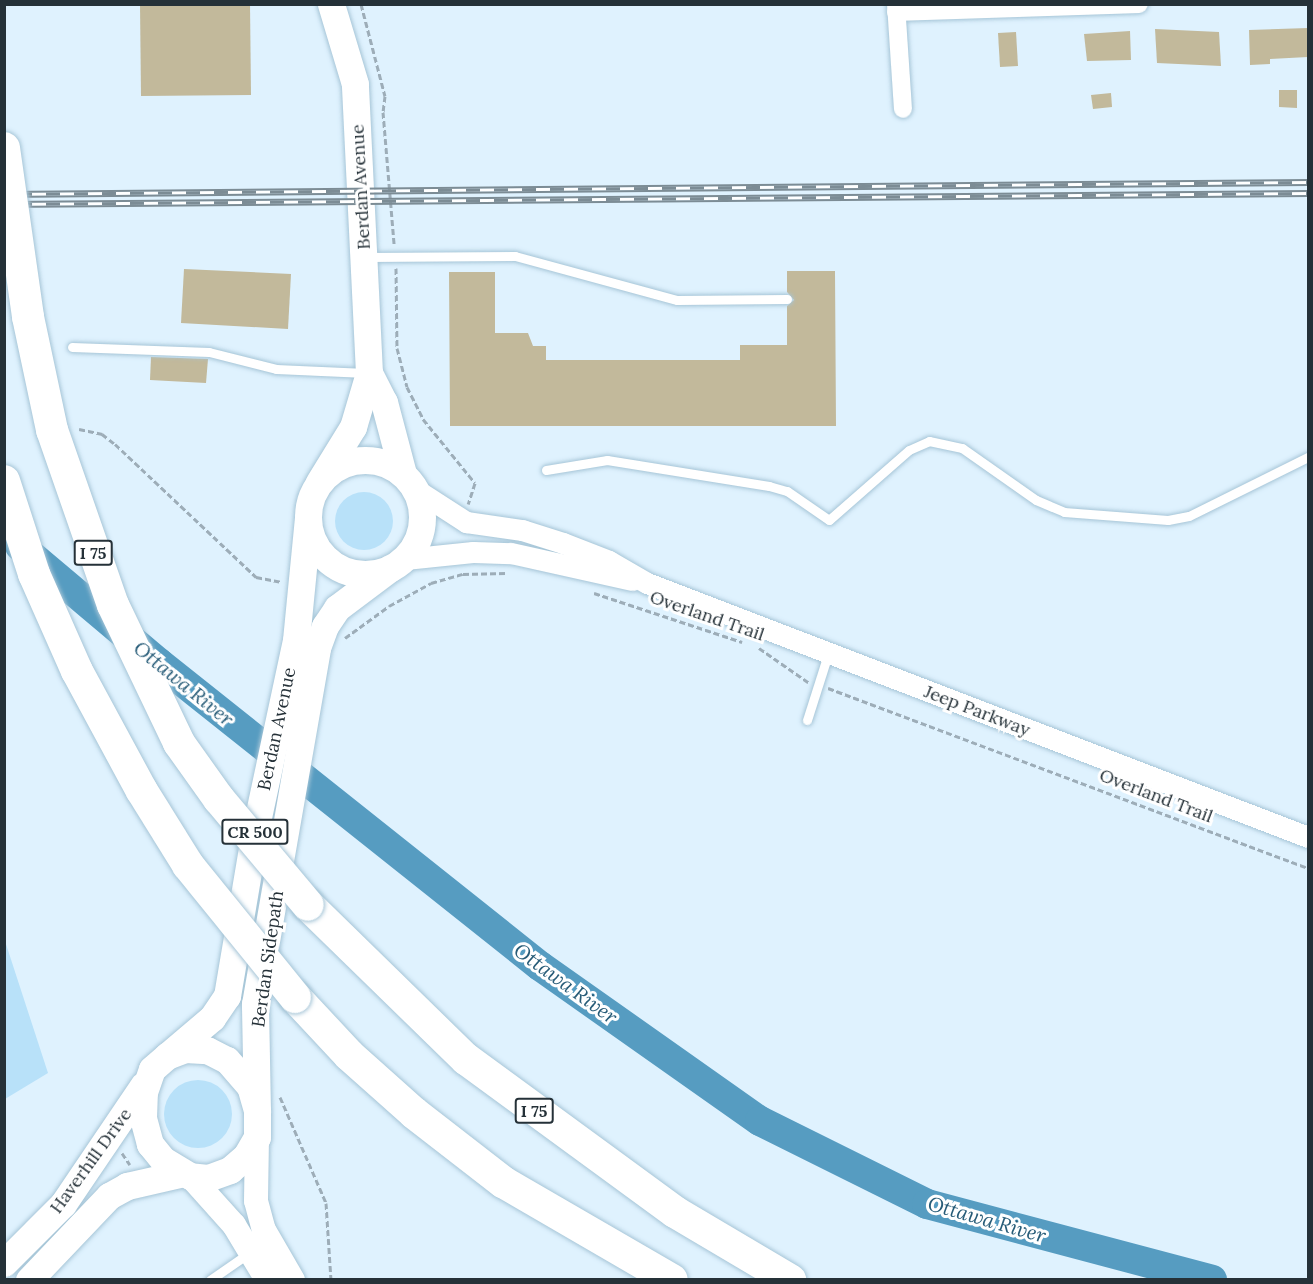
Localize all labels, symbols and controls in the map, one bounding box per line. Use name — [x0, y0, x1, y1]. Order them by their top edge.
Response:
street label: Berdan Avenue — [347, 124, 375, 250]
road number: I 75 — [74, 540, 112, 566]
street label: Overland Trail — [647, 586, 767, 646]
water label: Ottawa River — [129, 635, 239, 731]
street label: Berdan Avenue — [253, 665, 301, 793]
street label: Jeep Parkway — [921, 681, 1033, 741]
street label: Overland Trail — [1096, 764, 1216, 828]
road number: CR 500 — [220, 819, 290, 845]
street label: Berdan Sidepath — [248, 889, 288, 1029]
water label: Ottawa River — [510, 938, 622, 1028]
road number: I 75 — [514, 1098, 554, 1124]
street label: Haverhill Drive — [46, 1104, 136, 1218]
water label: Ottawa River — [925, 1191, 1049, 1247]

